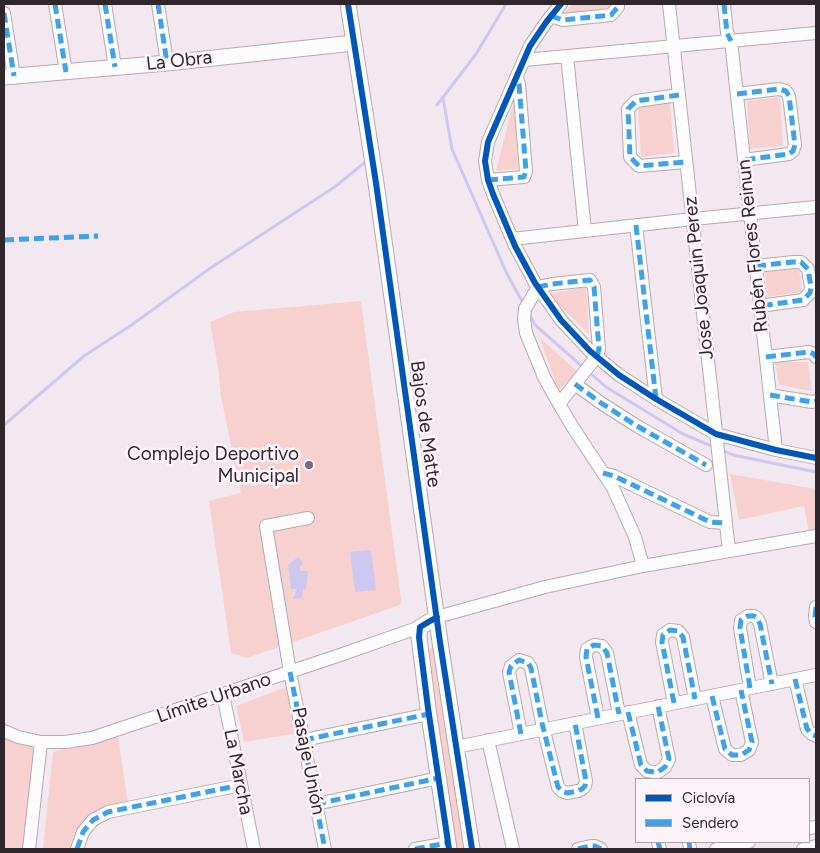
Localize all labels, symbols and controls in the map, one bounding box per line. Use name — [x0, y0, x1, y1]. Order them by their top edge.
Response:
street label: La Obra — [145, 46, 213, 76]
street label: Rubén Flores Reinun — [733, 158, 773, 334]
street label: Jose Joaquin Perez — [679, 195, 719, 361]
street label: Bajos de Matte — [405, 359, 445, 489]
place label: Complejo Deportivo Municipal — [127, 443, 299, 487]
marker: Complejo Deportivo Municipal — [303, 459, 315, 471]
street label: Límite Urbano — [154, 668, 274, 728]
street label: Pasaje Unión — [286, 705, 330, 817]
street label: La Marcha — [219, 727, 257, 817]
legend — [635, 778, 810, 843]
text: Ciclovía — [682, 789, 735, 807]
text: Sendero — [682, 814, 739, 832]

